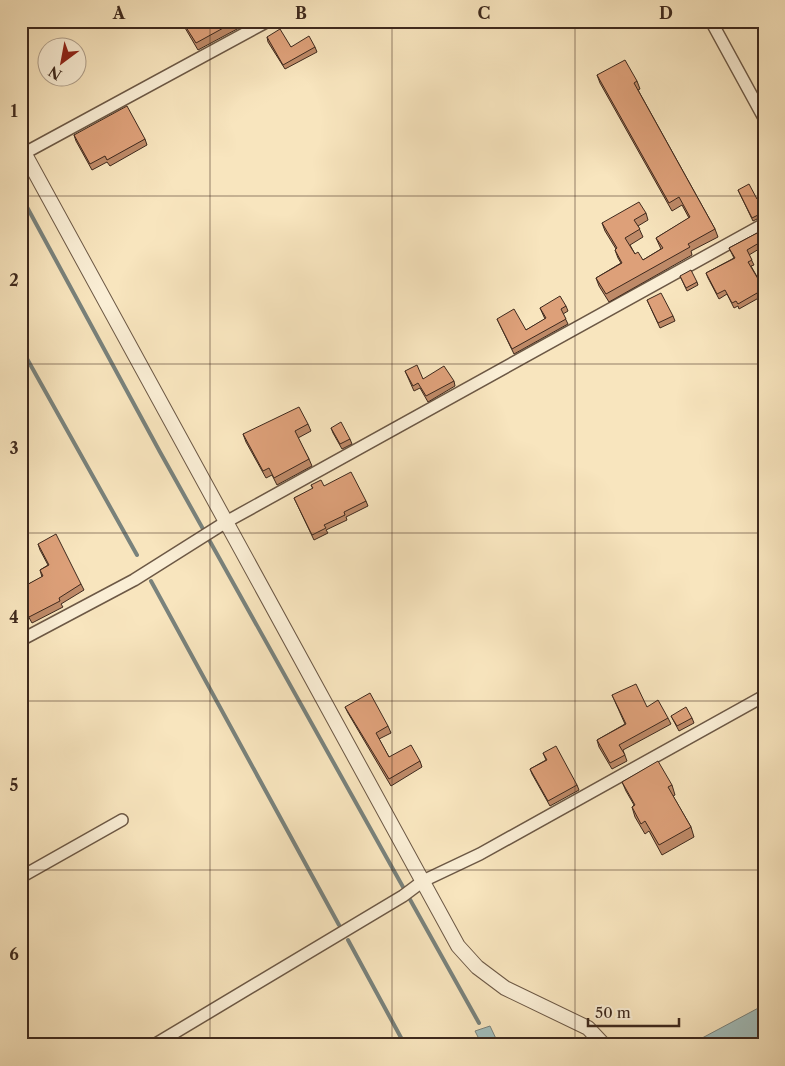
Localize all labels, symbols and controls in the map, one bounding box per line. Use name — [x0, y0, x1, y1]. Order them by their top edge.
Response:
text: A — [112, 3, 126, 23]
text: B — [295, 3, 307, 23]
text: C — [478, 3, 490, 23]
text: D — [659, 3, 673, 23]
north arrow — [38, 38, 88, 88]
text: N — [45, 62, 65, 84]
text: 1 — [10, 101, 18, 121]
text: 2 — [9, 270, 19, 290]
text: 3 — [9, 438, 19, 458]
text: 4 — [9, 607, 19, 627]
text: 5 — [10, 775, 19, 795]
text: 6 — [9, 944, 19, 964]
scale bar — [588, 996, 679, 1028]
text: 50 m — [595, 1003, 631, 1022]

